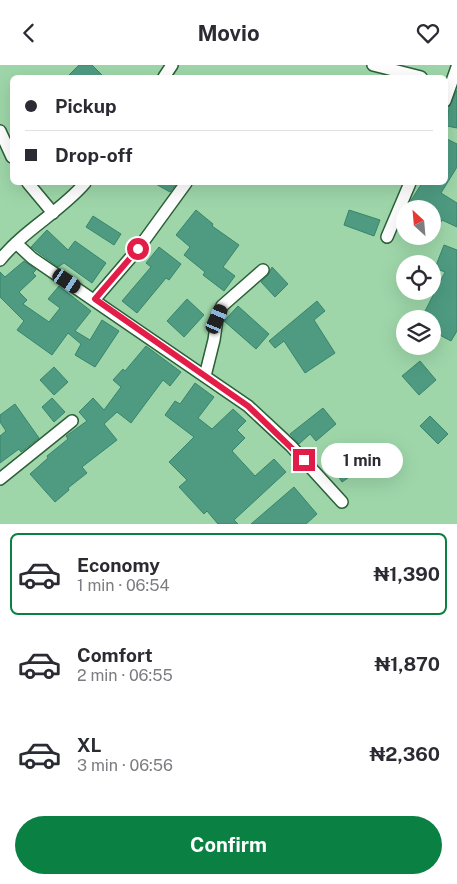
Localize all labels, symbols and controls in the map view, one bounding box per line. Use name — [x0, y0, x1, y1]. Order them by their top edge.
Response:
icon: back — [15, 19, 43, 47]
icon: heart — [414, 19, 442, 47]
text: Movio — [197, 20, 260, 46]
text: Pickup — [55, 95, 117, 117]
text: Drop-off — [55, 144, 132, 166]
north arrow — [396, 200, 441, 245]
map controls — [396, 200, 441, 355]
route start — [127, 238, 149, 260]
button: locate — [396, 255, 441, 300]
car — [50, 266, 83, 296]
car — [204, 302, 229, 336]
button: layers — [396, 310, 441, 355]
callout: 1 min — [322, 443, 404, 477]
route end — [293, 449, 315, 471]
text: 1 min — [343, 451, 381, 470]
icon: car — [17, 552, 62, 597]
text: Economy — [77, 554, 160, 576]
text: ₦1,390 — [374, 563, 440, 585]
text: 1 min · 06:54 — [77, 576, 169, 595]
icon: car — [17, 642, 62, 687]
text: Comfort — [77, 644, 153, 666]
text: ₦1,870 — [374, 653, 440, 675]
text: 2 min · 06:55 — [77, 666, 173, 685]
icon: car — [17, 732, 62, 777]
text: XL — [77, 734, 102, 756]
text: ₦2,360 — [370, 743, 440, 765]
text: 3 min · 06:56 — [77, 756, 173, 775]
button: Confirm — [15, 816, 442, 874]

